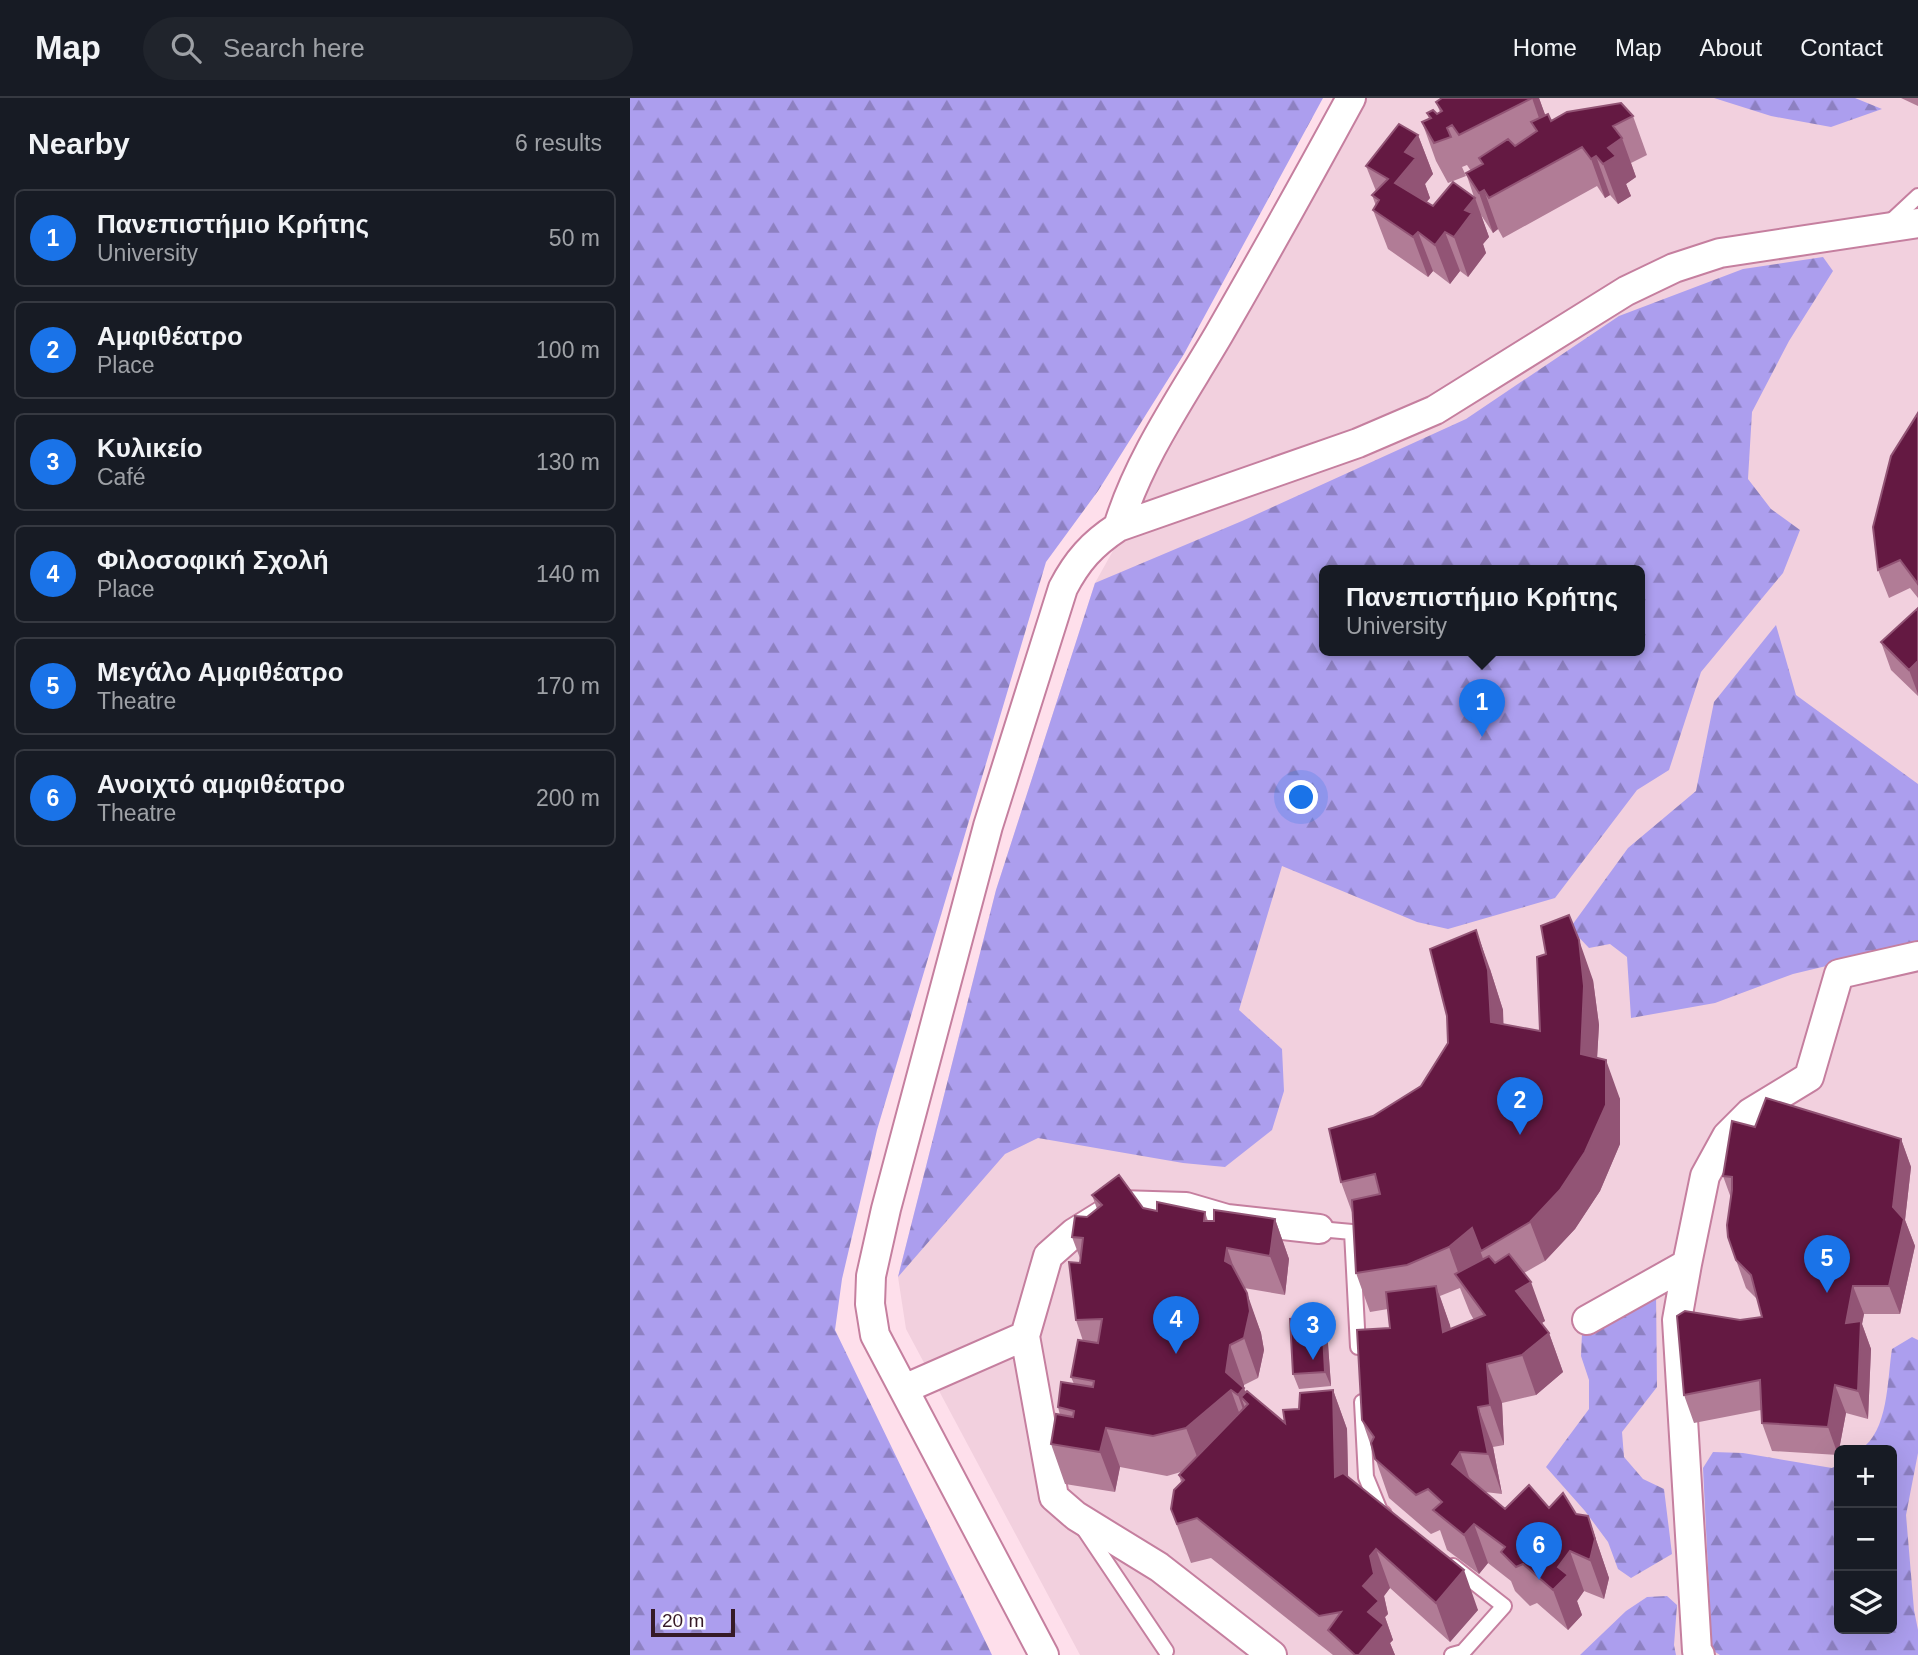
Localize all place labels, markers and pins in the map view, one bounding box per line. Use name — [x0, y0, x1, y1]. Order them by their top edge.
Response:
pin: 1 — [1459, 679, 1505, 737]
pin: 2 — [1497, 1077, 1543, 1135]
pin: 5 — [1804, 1235, 1850, 1293]
pin: 4 — [1153, 1296, 1199, 1354]
pin: 3 — [1290, 1302, 1336, 1360]
pin: 6 — [1516, 1522, 1562, 1580]

